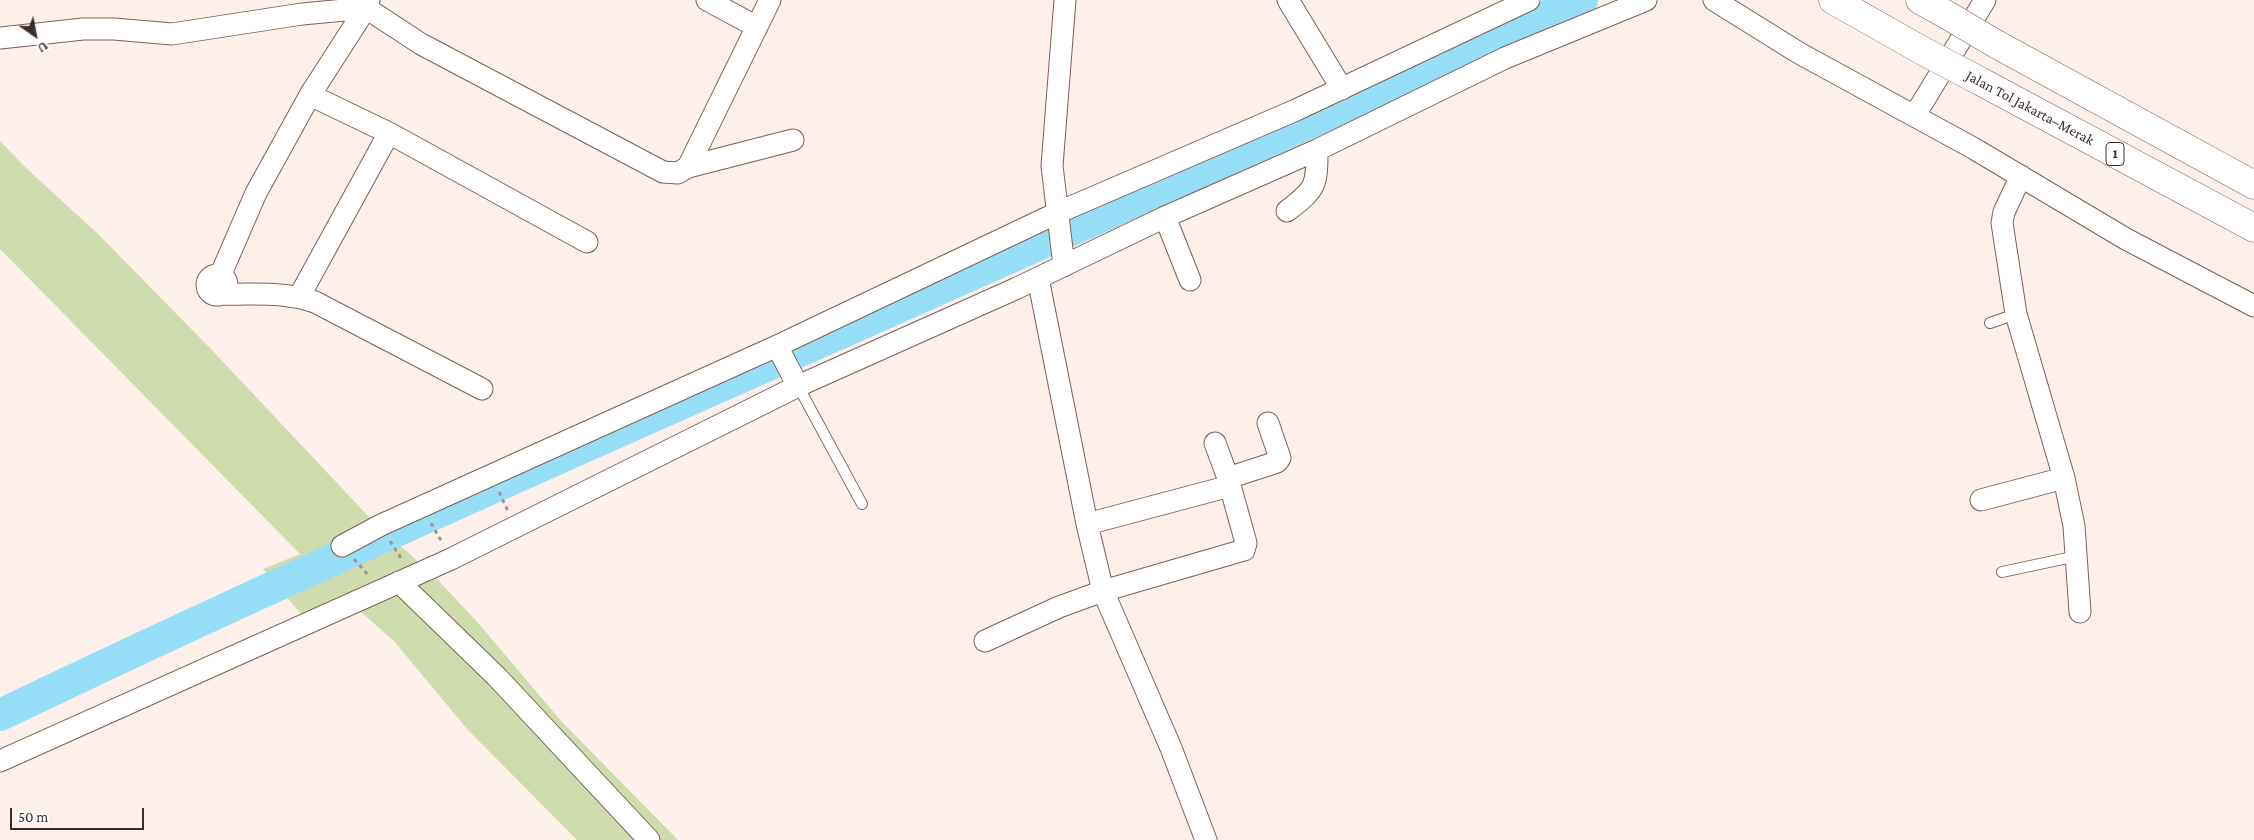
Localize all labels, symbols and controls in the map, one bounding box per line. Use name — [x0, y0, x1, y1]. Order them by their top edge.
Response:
north arrow — [10, 10, 60, 60]
text: U — [35, 38, 52, 57]
street label: Jalan Tol Jakarta–Merak — [1963, 66, 2097, 150]
road number: 1 — [2106, 142, 2124, 166]
scale bar — [12, 798, 146, 830]
text: 50 m — [18, 809, 48, 825]

